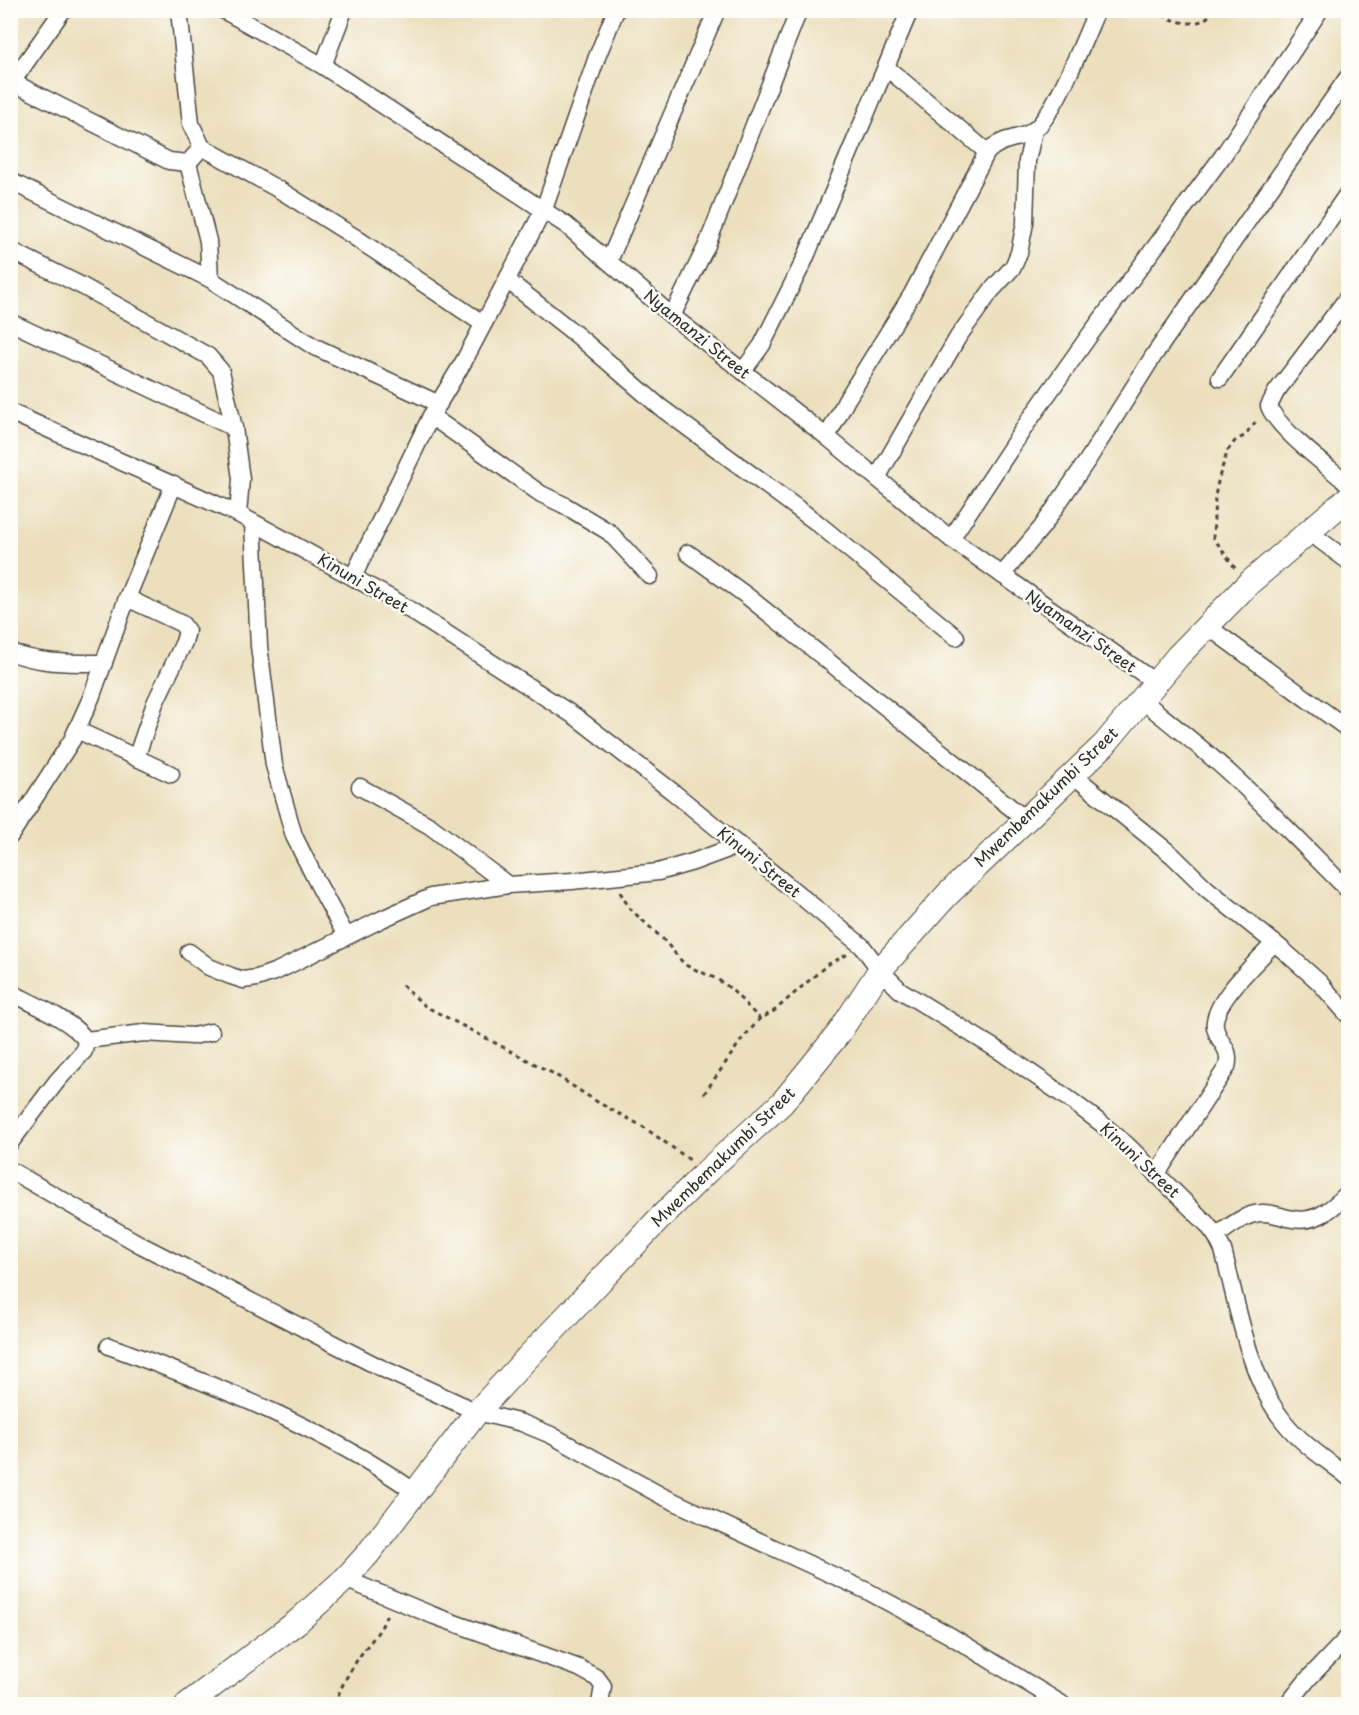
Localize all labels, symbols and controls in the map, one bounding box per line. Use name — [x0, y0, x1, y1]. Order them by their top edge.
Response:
street label: Nyamanzi Street — [639, 283, 756, 384]
street label: Kinuni Street — [314, 546, 414, 618]
street label: Nyamanzi Street — [1021, 583, 1142, 678]
street label: Mwembemakumbi Street — [968, 721, 1123, 872]
street label: Kinuni Street — [713, 820, 807, 903]
street label: Mwembemakumbi Street — [645, 1081, 800, 1232]
street label: Kinuni Street — [1095, 1116, 1186, 1203]

